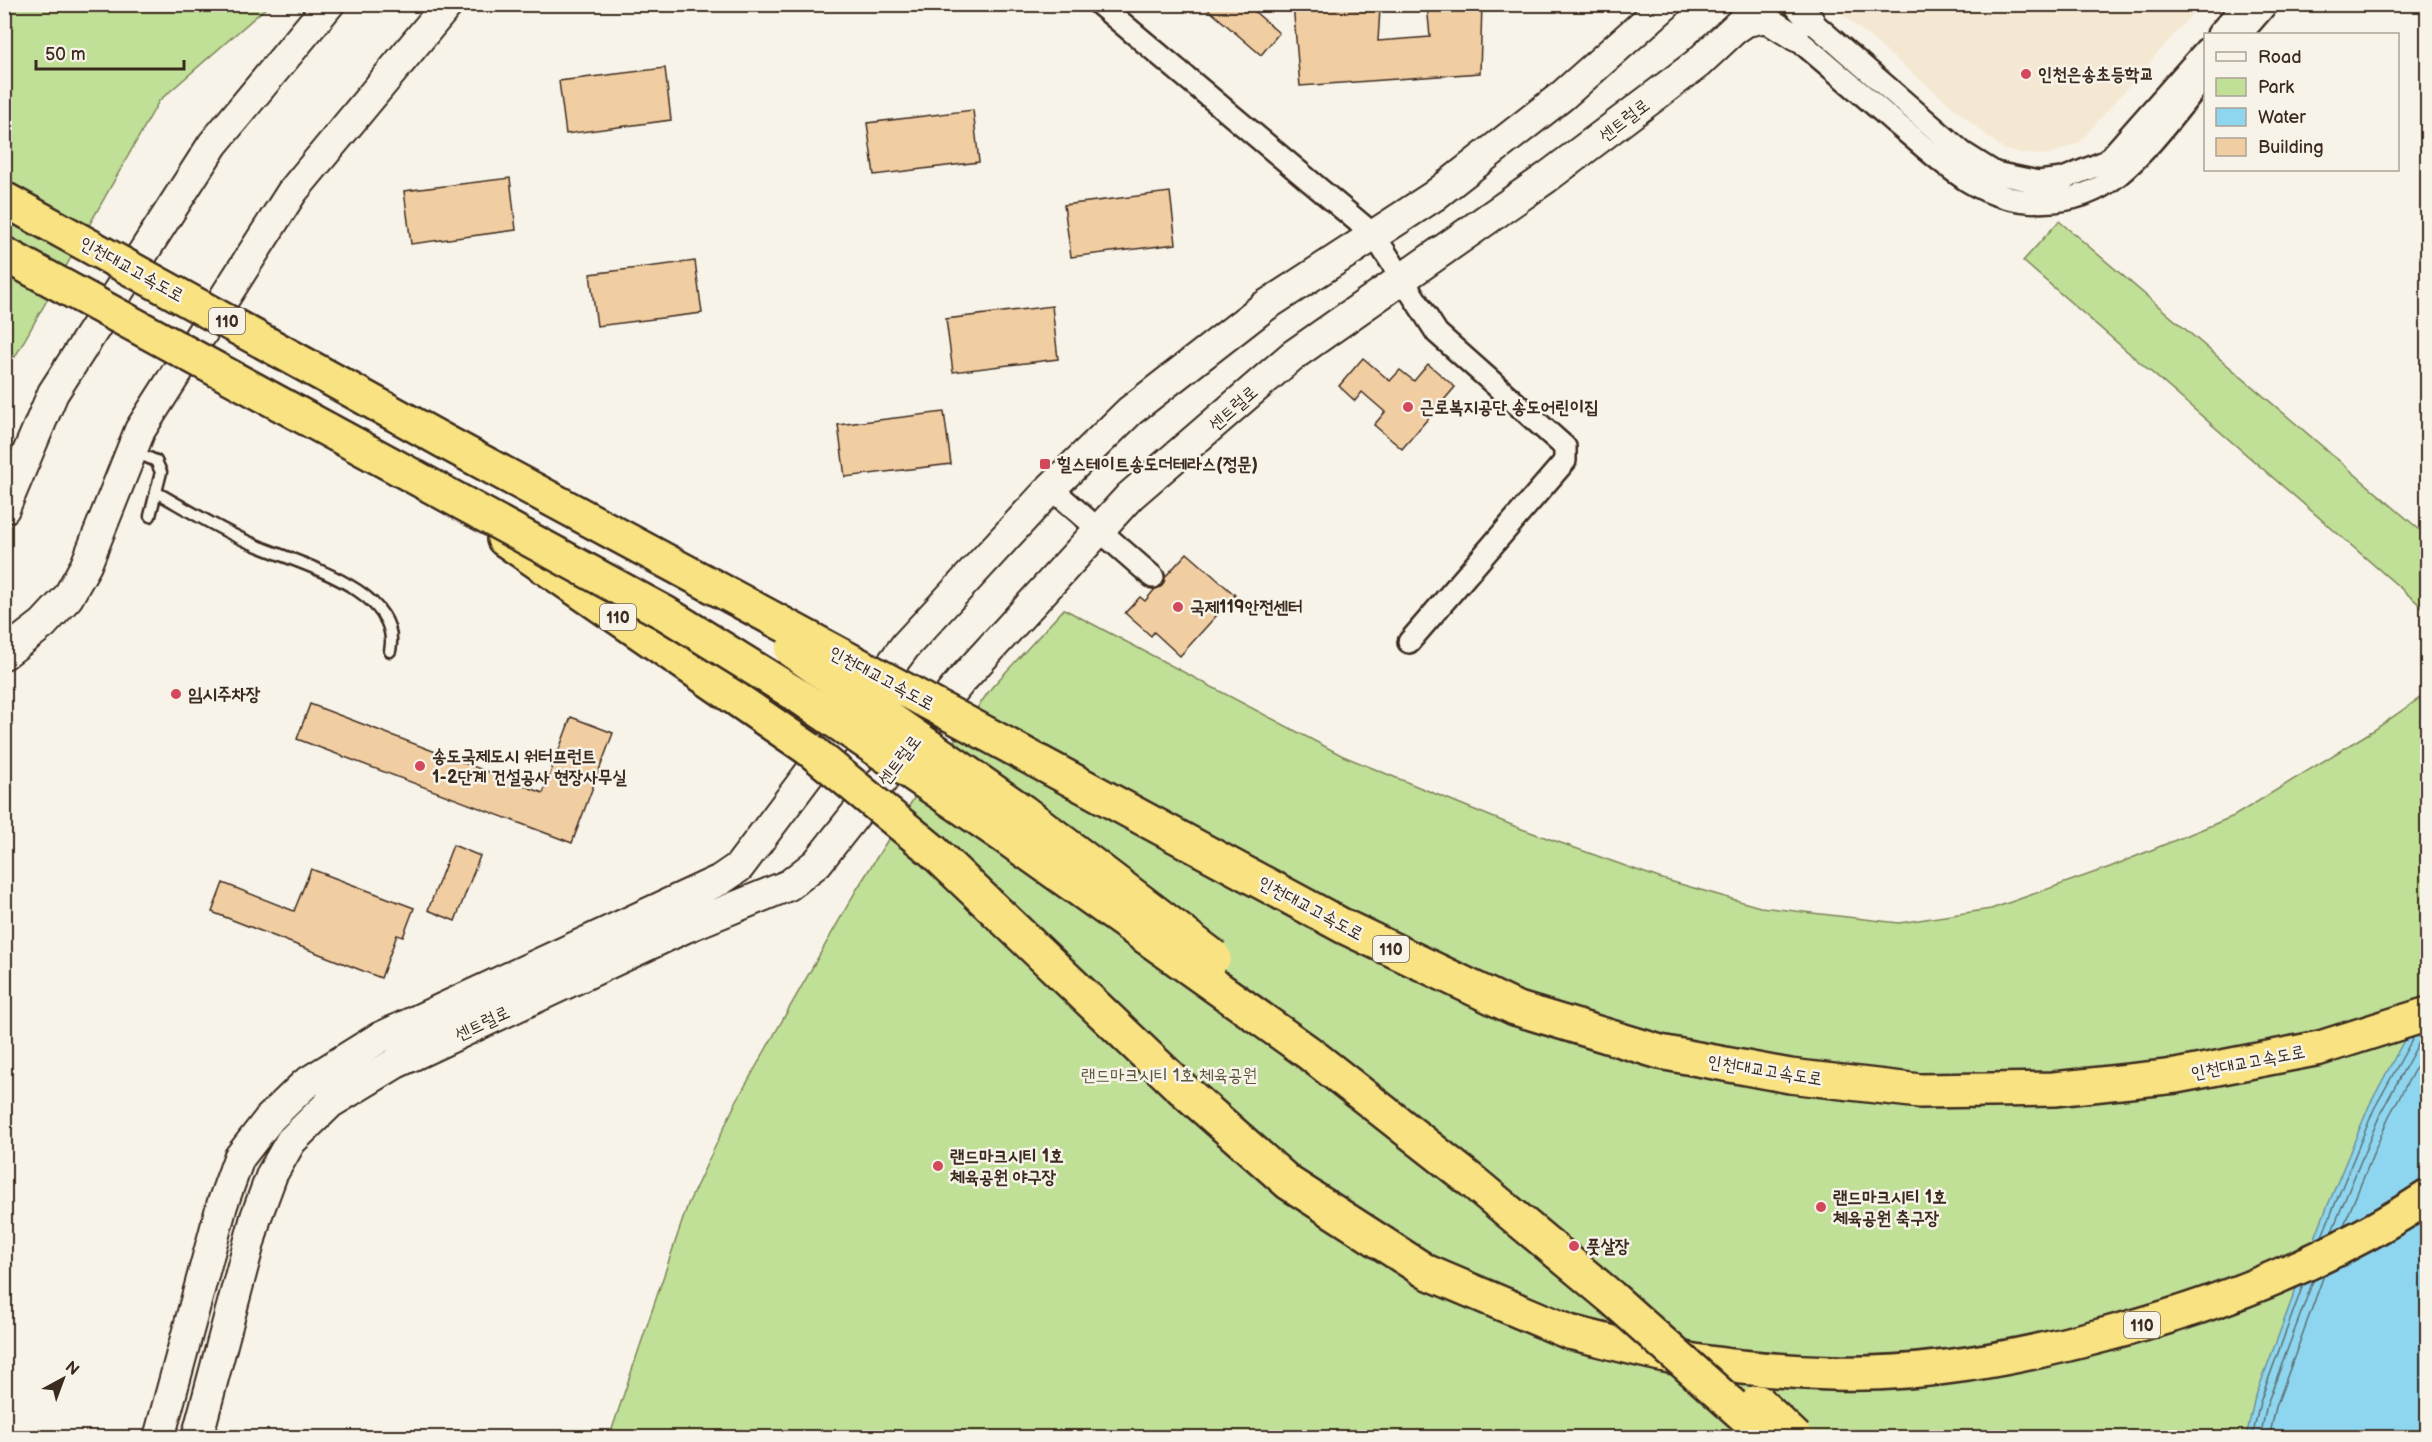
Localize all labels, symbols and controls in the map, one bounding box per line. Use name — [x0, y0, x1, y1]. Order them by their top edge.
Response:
scale bar — [36, 33, 184, 71]
legend — [2204, 33, 2399, 171]
text: 50 m — [45, 44, 86, 65]
text: Road — [2258, 47, 2302, 68]
place label: 인천은송초등학교 — [2038, 64, 2154, 85]
marker: 인천은송초등학교 — [2019, 67, 2033, 81]
text: Park — [2258, 77, 2294, 98]
street label: 센트럴로 — [1595, 95, 1654, 146]
text: Water — [2258, 107, 2306, 128]
text: Building — [2258, 137, 2324, 158]
street label: 인천대교고속도로 — [76, 232, 188, 307]
road number: 110 — [209, 308, 245, 334]
street label: 센트럴로 — [1205, 381, 1262, 435]
place label: 근로복지공단 송도어린이집 — [1420, 397, 1599, 418]
marker: 근로복지공단 송도어린이집 — [1401, 400, 1415, 414]
place label: 힐스테이트송도더테라스(정문) — [1057, 454, 1258, 475]
marker: 힐스테이트송도더테라스(정문) — [1038, 457, 1052, 471]
place label: 국제119안전센터 — [1190, 597, 1303, 618]
marker: 국제119안전센터 — [1171, 600, 1185, 614]
road number: 110 — [600, 604, 636, 630]
street label: 인천대교고속도로 — [826, 642, 938, 715]
place label: 임시주차장 — [188, 684, 261, 705]
marker: 임시주차장 — [169, 687, 183, 701]
street label: 센트럴로 — [873, 731, 926, 790]
place label: 송도국제도시 워터프런트 1-2단계 건설공사 현장사무실 — [432, 746, 627, 788]
marker: 송도국제도시 워터프런트 1-2단계 건설공사 현장사무실 — [413, 759, 427, 773]
street label: 인천대교고속도로 — [1255, 872, 1367, 945]
road number: 110 — [1373, 936, 1409, 962]
street label: 센트럴로 — [452, 1002, 513, 1045]
street label: 인천대교고속도로 — [2189, 1041, 2307, 1084]
street label: 인천대교고속도로 — [1706, 1051, 1824, 1090]
park label: 랜드마크시티 1호 체육공원 — [1081, 1065, 1257, 1086]
place label: 랜드마크시티 1호 체육공원 야구장 — [950, 1146, 1064, 1188]
marker: 랜드마크시티 1호 체육공원 야구장 — [931, 1159, 945, 1173]
place label: 랜드마크시티 1호 체육공원 축구장 — [1833, 1187, 1947, 1229]
marker: 랜드마크시티 1호 체육공원 축구장 — [1814, 1200, 1828, 1214]
place label: 풋살장 — [1586, 1236, 1630, 1257]
marker: 풋살장 — [1567, 1239, 1581, 1253]
road number: 110 — [2124, 1312, 2160, 1338]
north arrow — [33, 1349, 93, 1409]
text: N — [61, 1358, 83, 1380]

